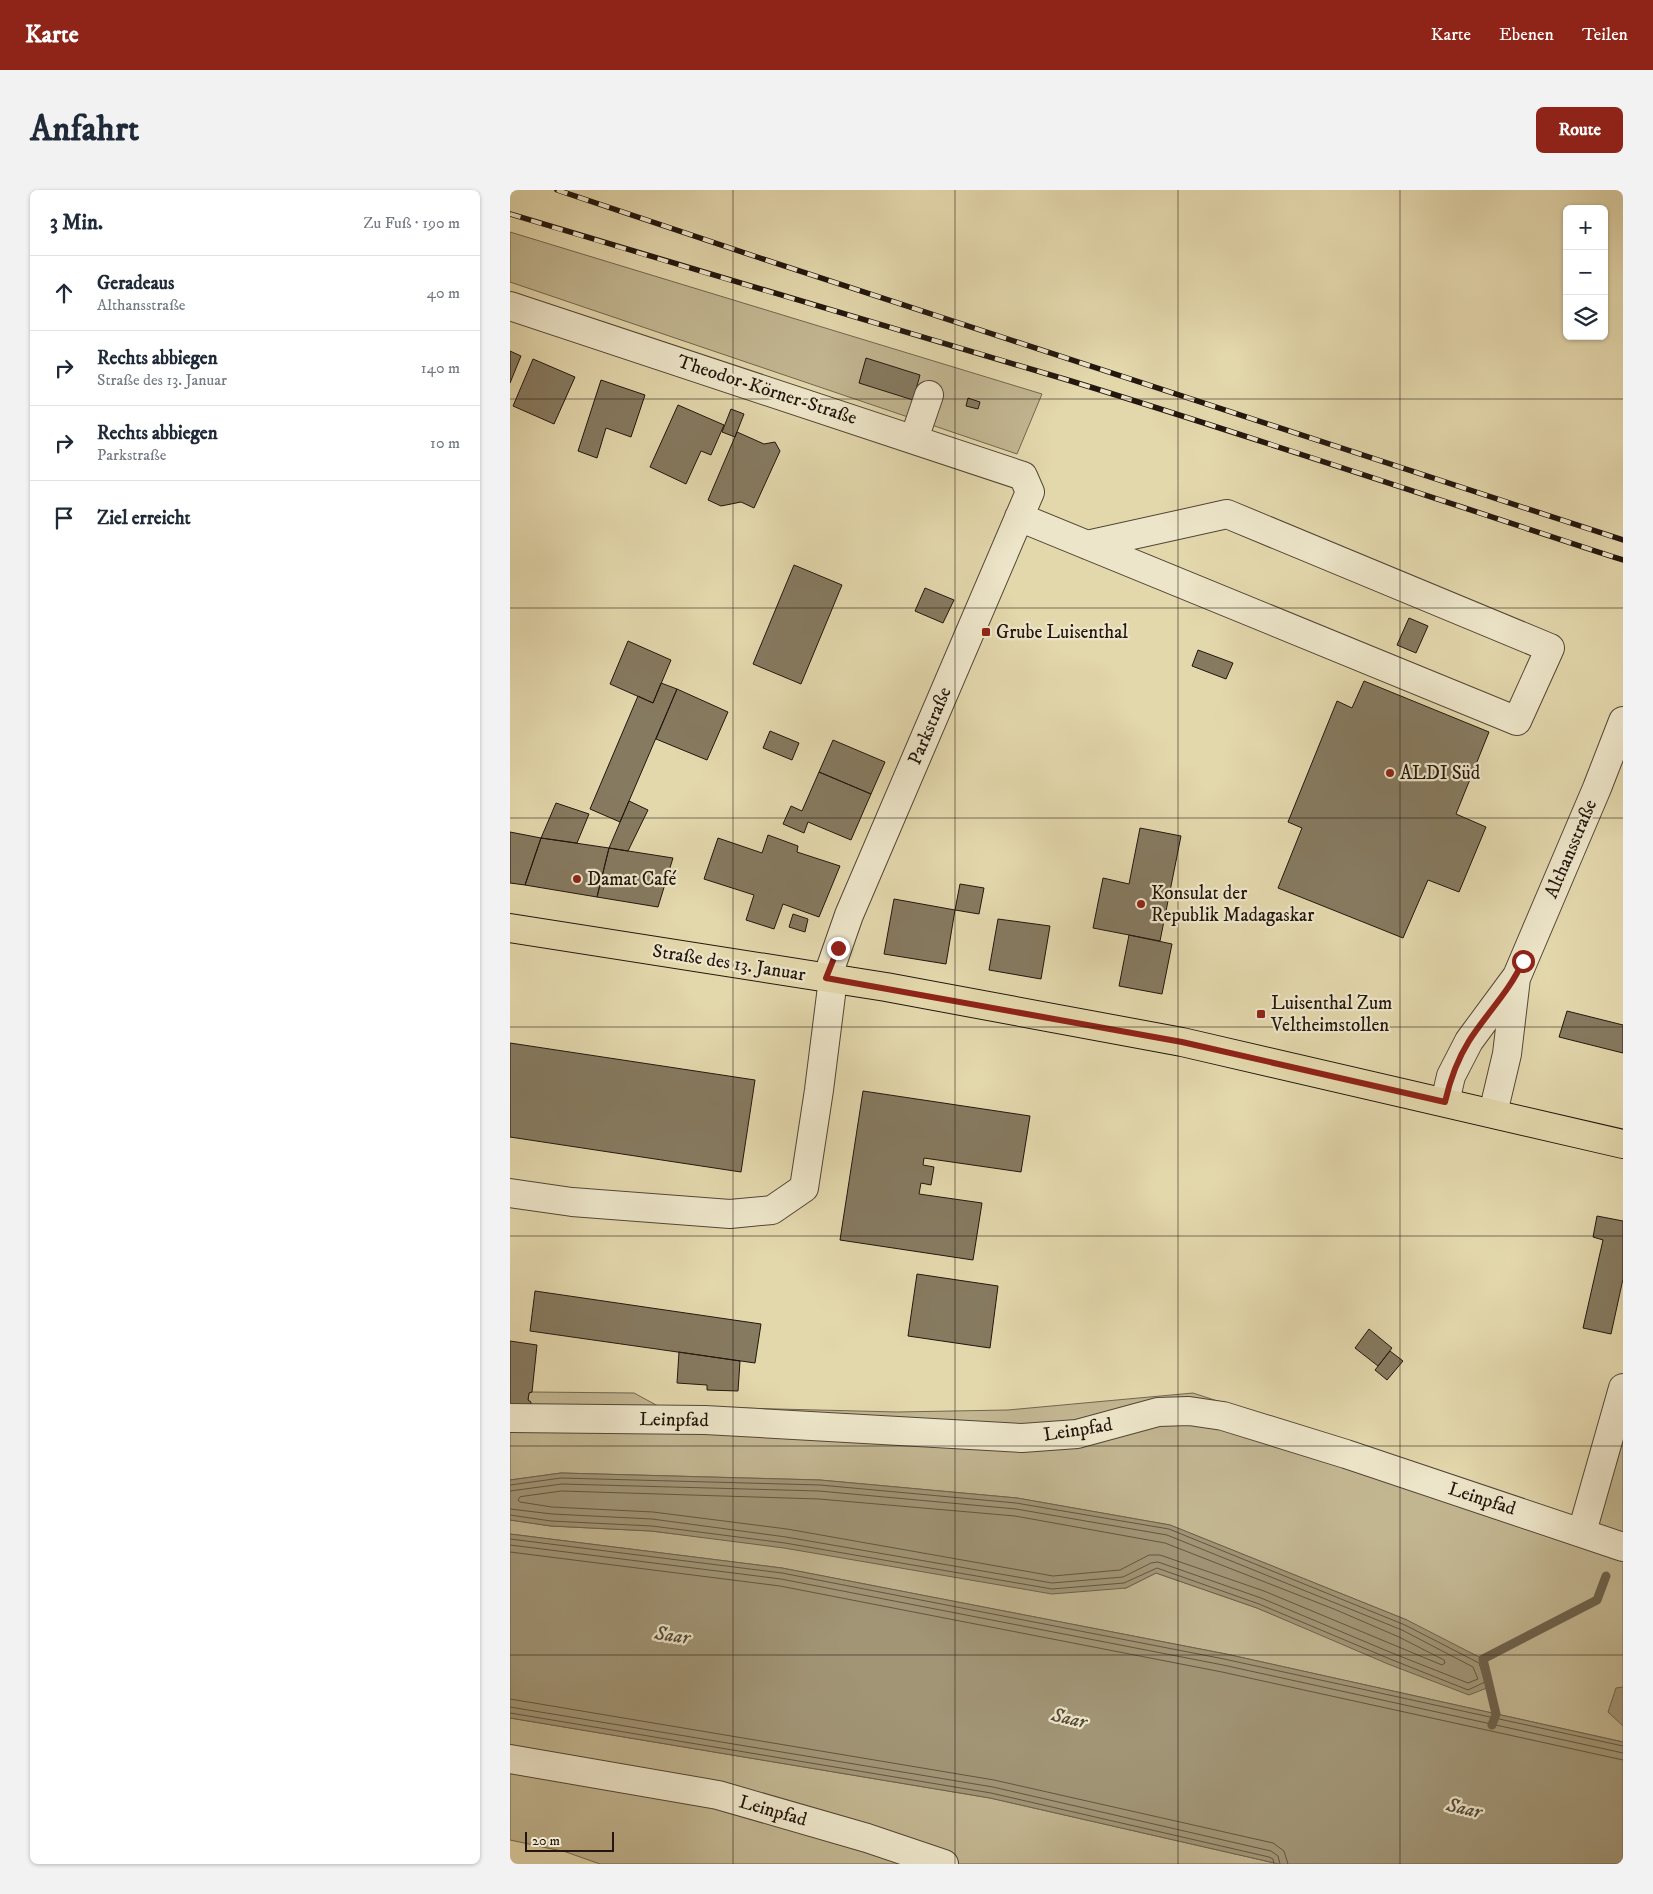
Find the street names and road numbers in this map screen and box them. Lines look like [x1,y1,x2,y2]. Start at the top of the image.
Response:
street label: Theodor-Körner-Straße [674,350,860,430]
street label: Parkstraße [903,683,957,768]
street label: Althansstraße [1540,796,1602,902]
street label: Straße des 13. Januar [651,940,807,986]
street label: Leinpfad [639,1408,709,1432]
street label: Leinpfad [1042,1413,1115,1447]
street label: Leinpfad [1445,1477,1519,1521]
street label: Leinpfad [736,1790,810,1832]

